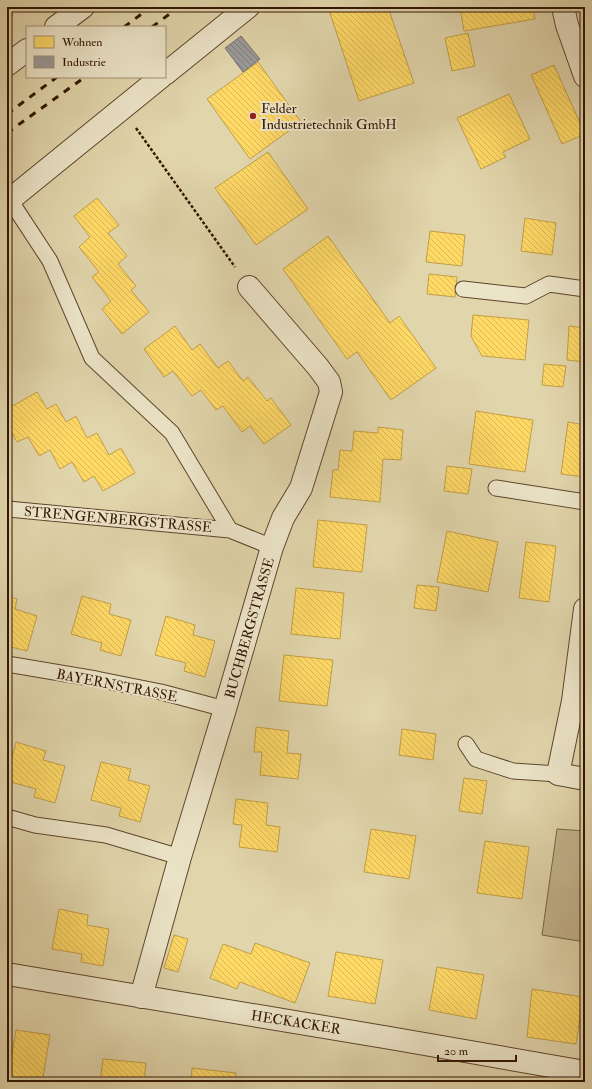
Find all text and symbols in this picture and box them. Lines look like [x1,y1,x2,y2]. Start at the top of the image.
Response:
legend [26,26,166,78]
text: Wohnen [61,35,103,50]
text: Industrie [62,55,106,70]
place label: Felder Industrietechnik GmbH [261,100,397,133]
marker: Felder Industrietechnik GmbH [248,111,258,121]
street label: STRENGENBERGSTRASSE [23,503,213,536]
street label: BUCHBERGSTRASSE [221,556,278,701]
street label: BAYERNSTRASSE [55,665,179,706]
street label: HECKACKER [250,1007,343,1038]
scale bar [438,1037,516,1063]
text: 20 m [444,1044,469,1059]

